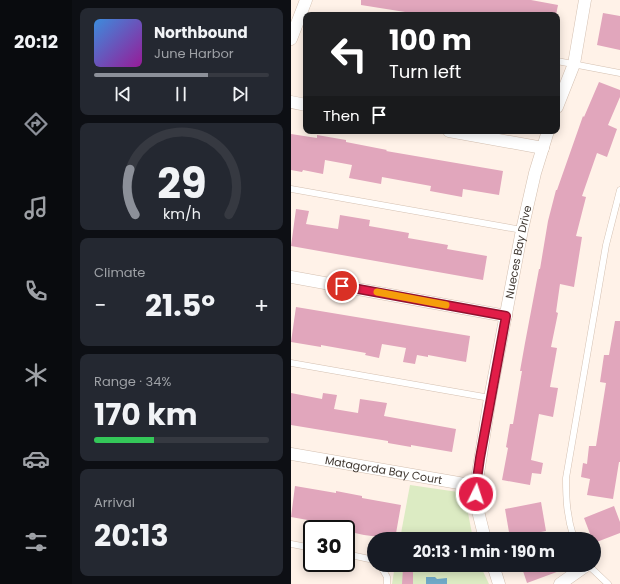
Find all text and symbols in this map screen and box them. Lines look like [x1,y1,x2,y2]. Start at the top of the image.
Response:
text: 100 m [389,21,472,60]
text: Northbound [154,22,248,43]
icon: left [323,28,375,80]
text: 20:12 [14,29,58,54]
text: June Harbor [154,44,234,63]
text: Turn left [389,59,461,84]
icon: previous [112,83,134,105]
icon: pause [170,83,192,105]
icon: next [229,83,251,105]
icon: arrive [368,104,390,126]
text: Then [323,105,360,126]
icon: directions [22,110,50,138]
text: 29 [157,154,206,213]
icon: music [22,194,50,222]
text: km/h [162,203,201,223]
street label: Nueces Bay Drive [501,204,535,300]
text: Climate [94,263,145,282]
pin [325,269,359,303]
icon: arrive [331,275,353,297]
icon: phone [22,277,50,305]
text: 21.5° [145,284,215,327]
text: − [94,290,106,321]
text: + [254,290,269,321]
icon: climate [22,361,50,389]
text: Range · 34% [94,372,171,391]
text: 170 km [94,393,198,436]
icon: car [22,445,50,473]
street label: Matagorda Bay Court [324,452,444,488]
position arrow [455,473,497,515]
text: Arrival [94,493,135,512]
text: 20:13 [94,514,169,557]
speed limit sign: 30 [303,520,355,572]
icon: filters [22,528,50,556]
text: 20:13 · 1 min · 190 m [413,541,555,562]

